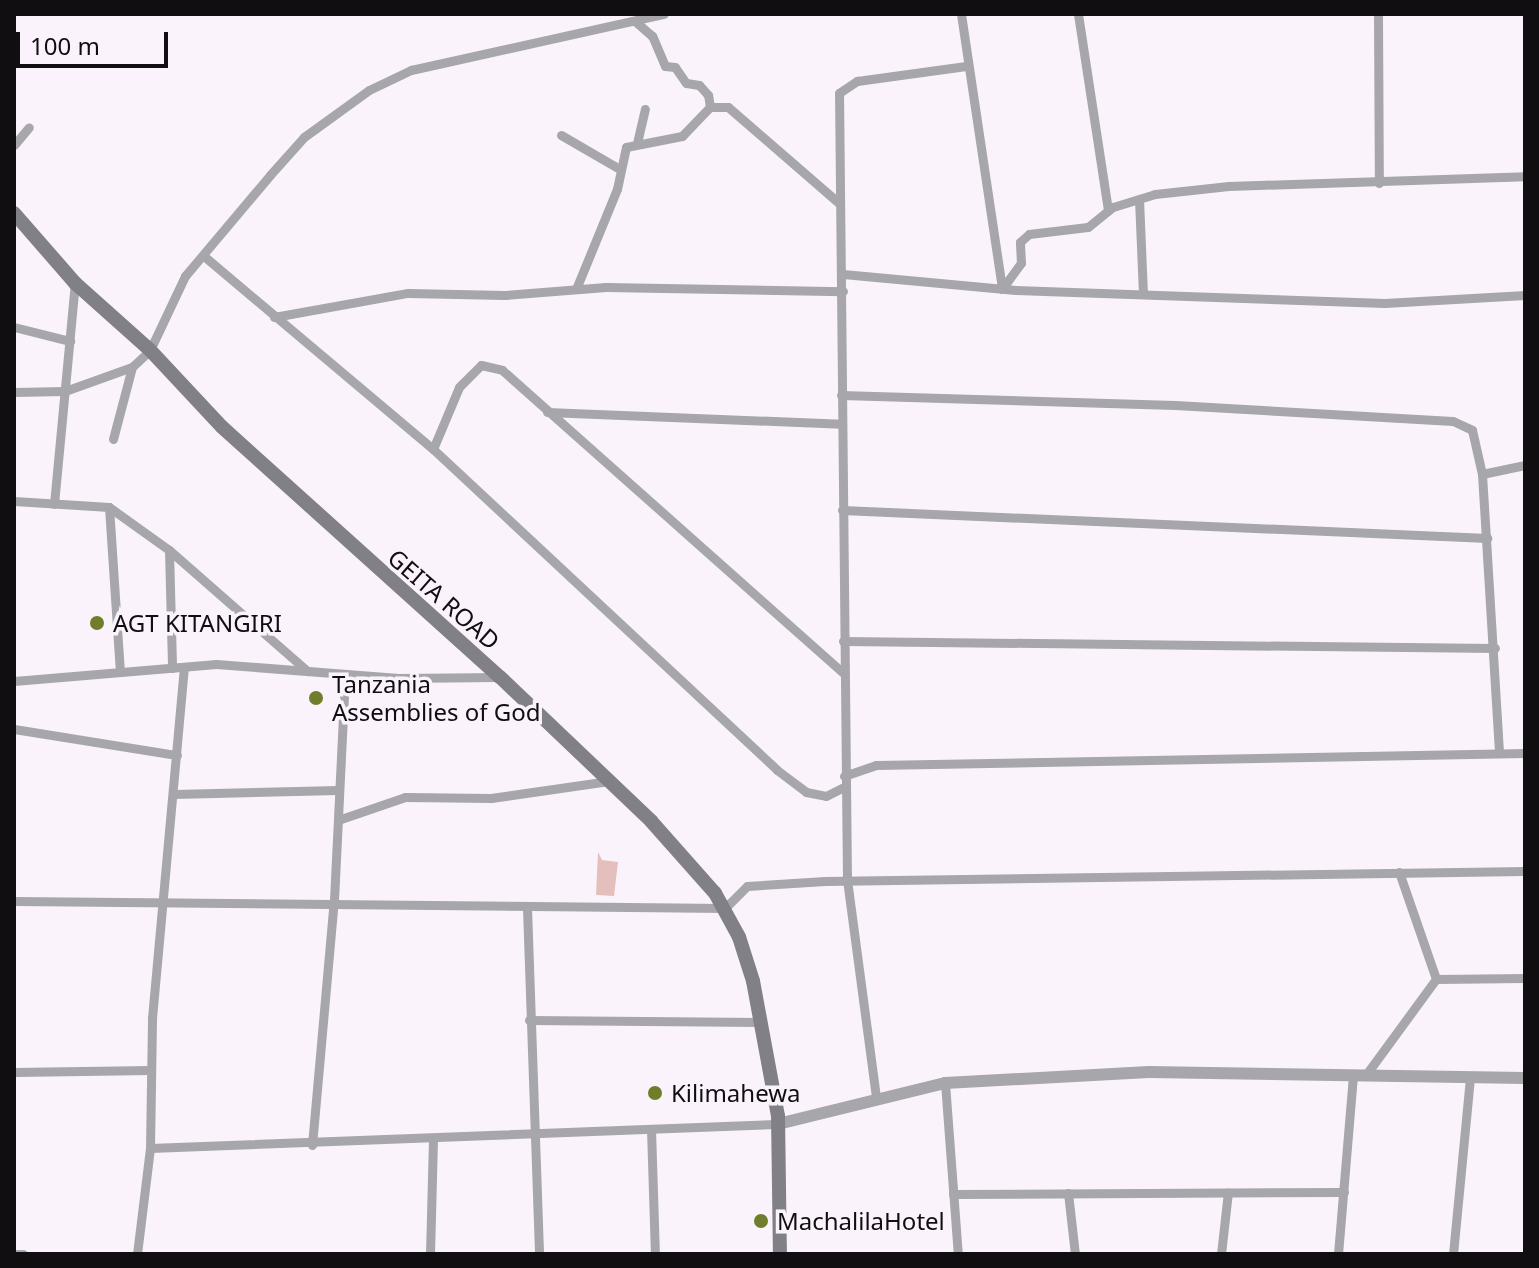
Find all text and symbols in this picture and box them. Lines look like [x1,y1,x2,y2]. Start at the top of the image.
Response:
scale bar [20,16,172,66]
text: 100 m [30,29,100,62]
street label: GEITA ROAD [382,543,506,655]
place label: AGT KITANGIRI [113,609,282,637]
marker: AGT KITANGIRI [88,614,106,632]
place label: Tanzania Assemblies of God [332,670,540,726]
marker: Tanzania Assemblies of God [307,689,325,707]
place label: Kilimahewa [671,1079,801,1107]
marker: Kilimahewa [646,1084,664,1102]
place label: MachalilaHotel [777,1207,945,1235]
marker: MachalilaHotel [752,1212,770,1230]

